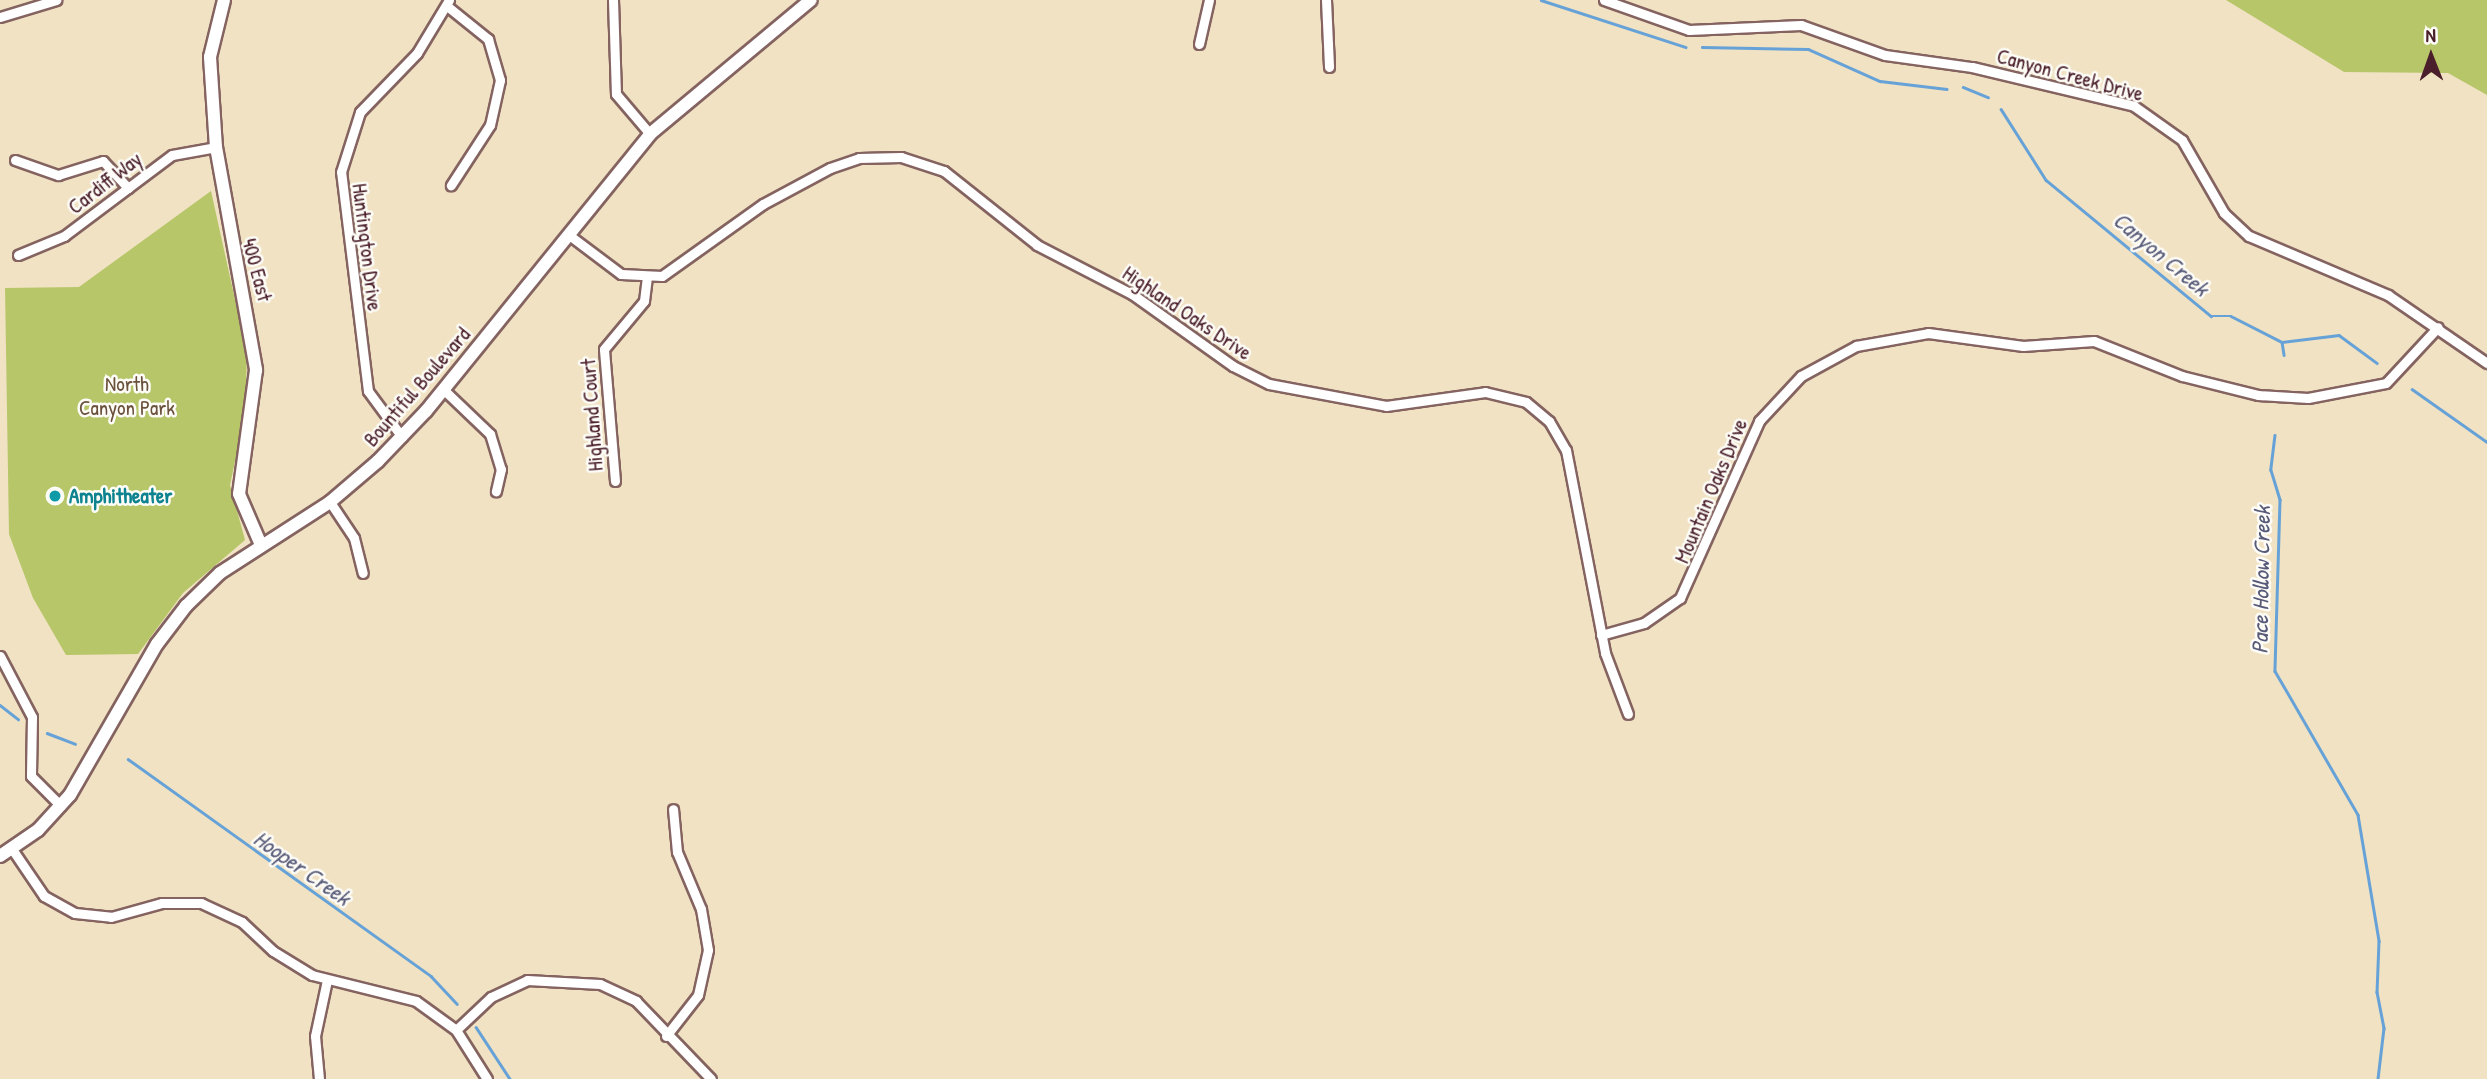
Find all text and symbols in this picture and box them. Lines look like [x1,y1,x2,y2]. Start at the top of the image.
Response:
north arrow [2396,21,2466,91]
text: N [2425,22,2436,48]
street label: Canyon Creek Drive [1994,43,2146,107]
street label: Cardiff Way [63,146,147,220]
street label: Huntington Drive [347,182,387,312]
water label: Canyon Creek [2108,206,2214,302]
street label: 400 East [237,236,277,304]
street label: Highland Oaks Drive [1118,261,1256,365]
street label: Bountiful Boulevard [358,322,476,452]
street label: Highland Court [575,358,609,472]
park label: North Canyon Park [79,371,175,421]
street label: Mountain Oaks Drive [1669,415,1753,567]
place label: Amphitheater [69,483,172,509]
marker: Amphitheater [47,488,63,504]
water label: Pace Hollow Creek [2246,506,2276,654]
water label: Hooper Creek [248,825,356,911]

